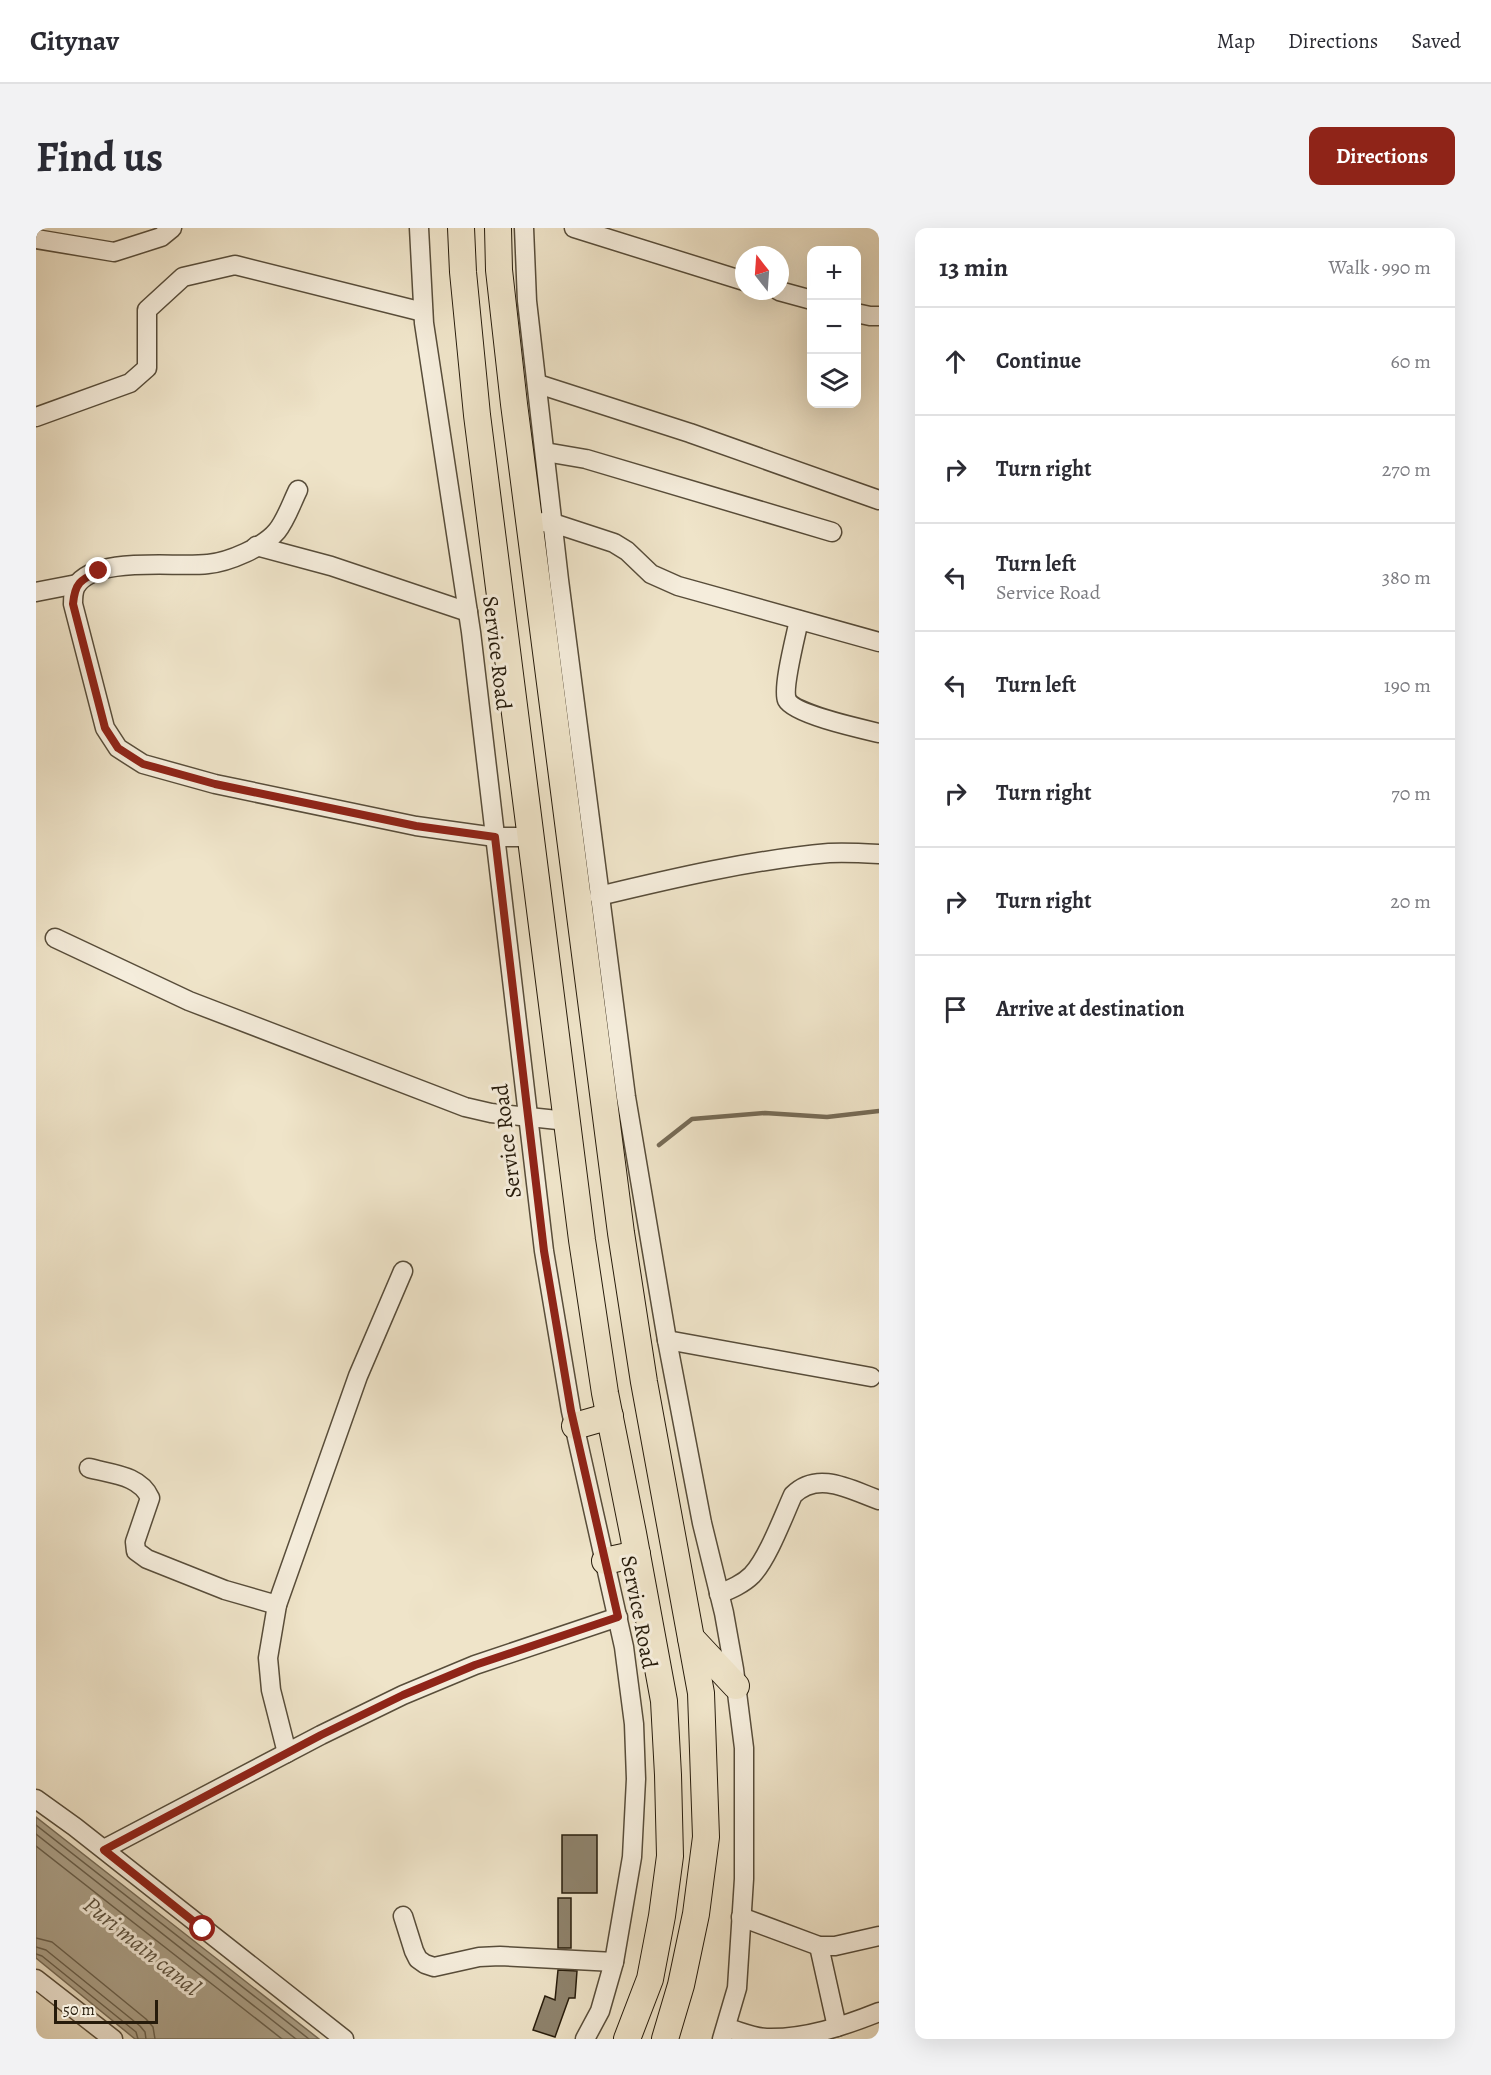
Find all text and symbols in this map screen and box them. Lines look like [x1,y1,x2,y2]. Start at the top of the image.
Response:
text: Citynav [30,22,119,60]
text: Map [1217,27,1255,55]
text: Directions [1288,27,1378,55]
text: Saved [1411,27,1461,55]
button: Directions [1309,127,1455,185]
text: Find us [36,128,163,185]
north arrow [735,246,789,300]
map controls [807,246,861,408]
button: + [807,246,861,300]
text: 13 min [939,250,1008,285]
text: Walk · 990 m [1328,254,1431,281]
button: − [807,300,861,354]
icon: ahead [939,345,972,378]
text: Continue [996,346,1081,376]
text: 60 m [1391,348,1431,375]
button: layers [807,354,861,408]
icon: right [939,453,972,486]
text: Turn right [996,454,1092,484]
text: 270 m [1382,456,1431,483]
text: Turn left [996,549,1076,579]
route end [85,557,111,583]
icon: left [939,561,972,594]
text: 380 m [1382,564,1431,591]
text: Service Road [996,579,1100,606]
street label: Service Road [475,594,519,712]
icon: left [939,669,972,702]
text: Turn left [996,670,1076,700]
text: 190 m [1384,672,1431,699]
icon: right [939,777,972,810]
text: Turn right [996,778,1092,808]
text: 70 m [1391,780,1431,807]
icon: right [939,885,972,918]
text: Turn right [996,886,1092,916]
text: 20 m [1390,888,1431,915]
icon: arrive [939,993,972,1026]
text: Arrive at destination [996,994,1185,1024]
street label: Service Road [485,1082,529,1200]
street label: Service Road [613,1553,665,1671]
water label: Puri main canal [77,1889,207,2003]
route start [189,1915,215,1941]
scale bar [54,1997,158,2024]
text: 50 m [63,1999,95,2021]

